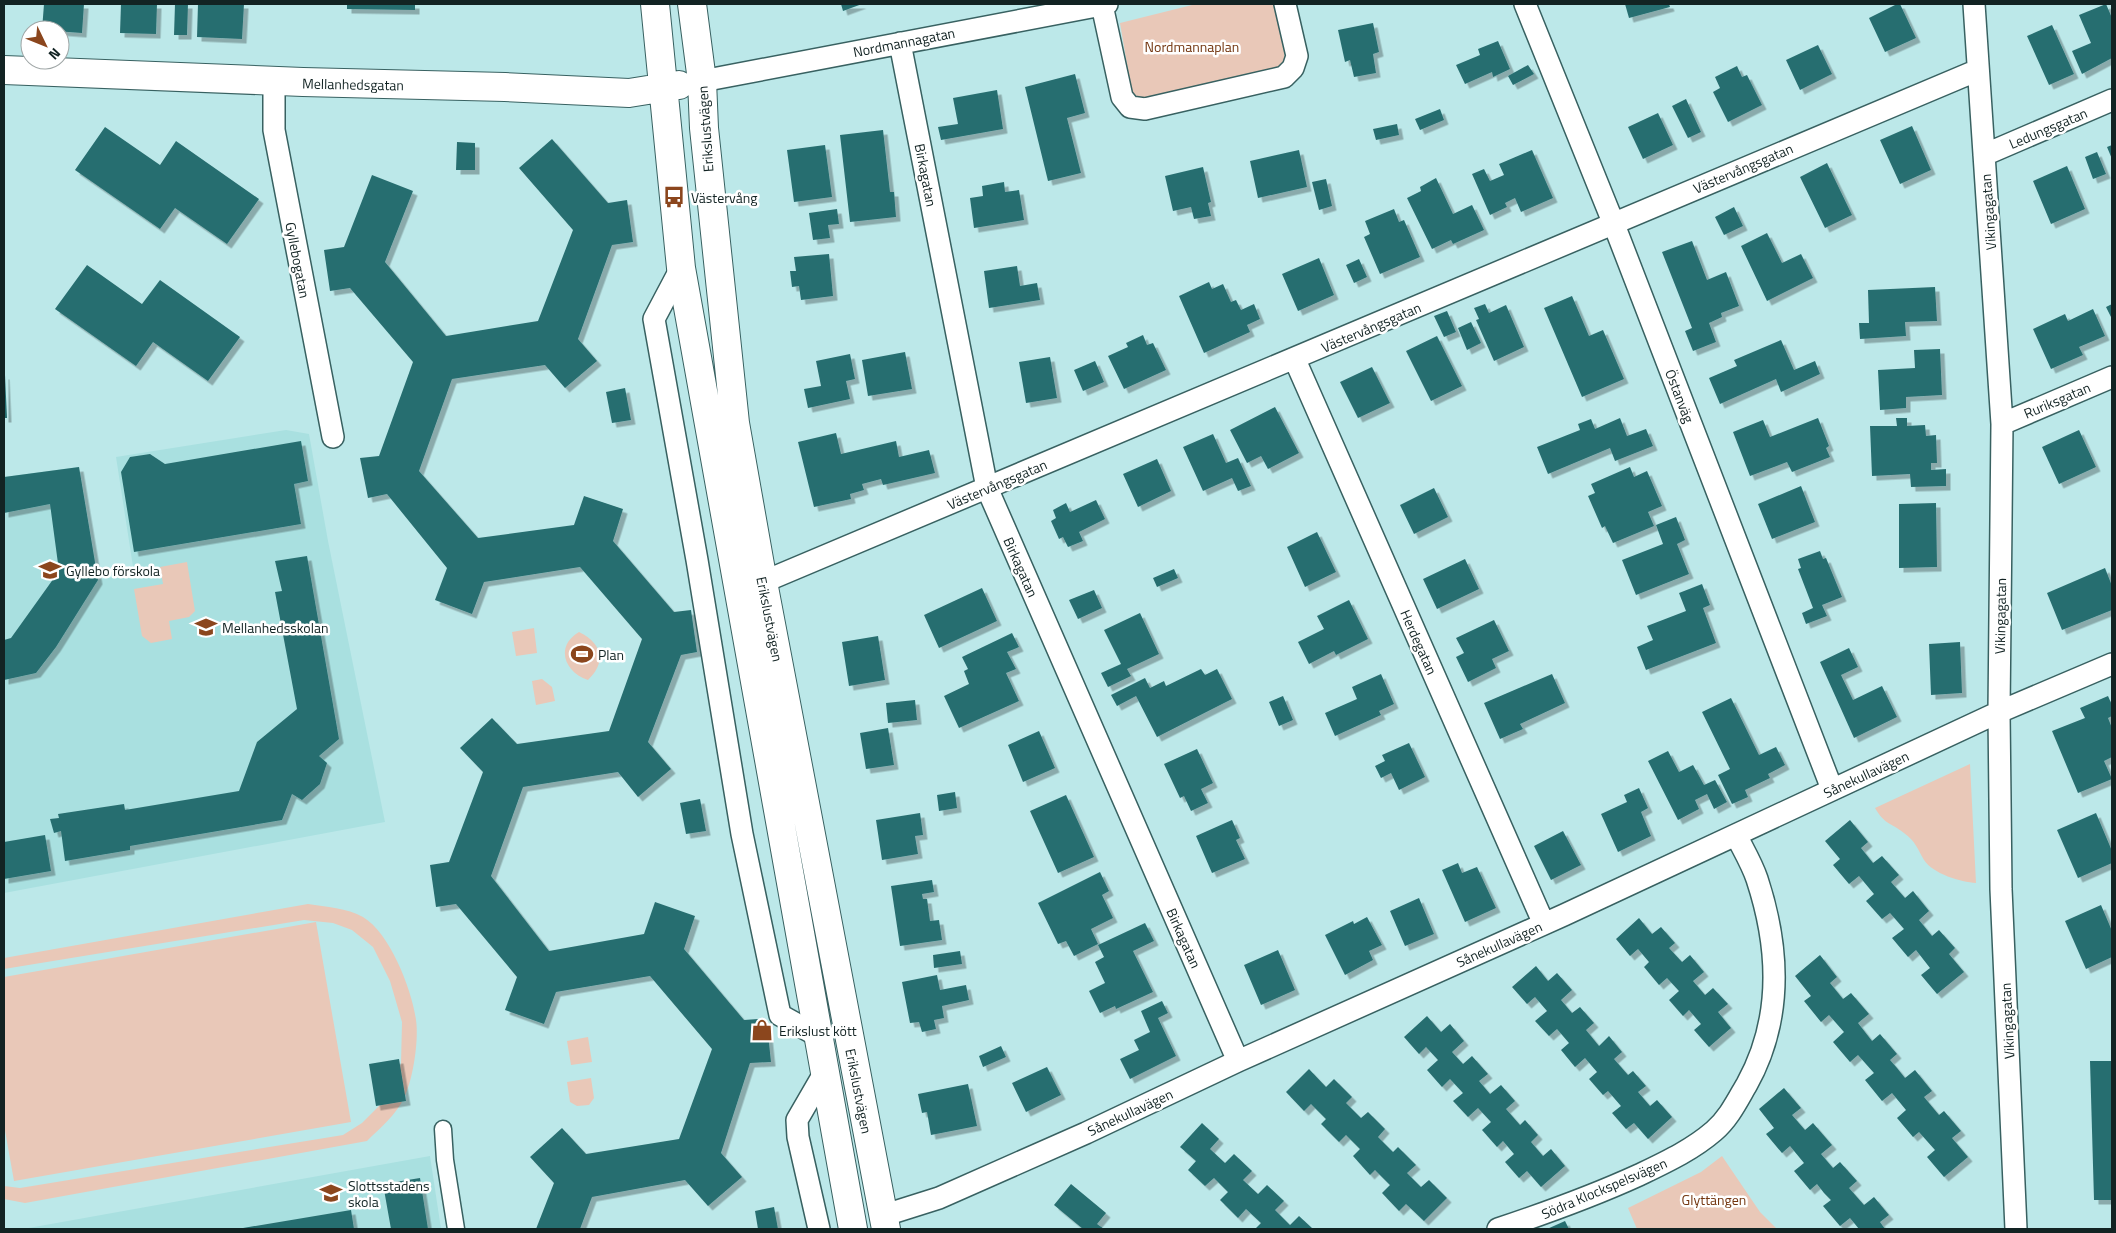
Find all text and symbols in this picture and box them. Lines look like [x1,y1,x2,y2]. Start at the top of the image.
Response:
north arrow [20,20,70,70]
street label: Nordmannagatan [851,22,957,62]
park label: Nordmannaplan [1145,36,1239,57]
text: N [44,43,66,65]
street label: Mellanhedsgatan [302,73,404,95]
street label: Erikslustvägen [692,85,718,173]
street label: Ledungsgatan [2006,102,2090,154]
street label: Västervångsgatan [1690,138,1796,198]
street label: Birkagatan [910,142,942,208]
street label: Vikingagatan [1975,173,2001,251]
bus stop icon: Västervång [661,184,687,210]
place label: Västervång [691,187,757,208]
street label: Gyllebogatan [280,220,316,300]
street label: Västervångsgatan [1318,297,1424,357]
street label: Östanväg [1660,366,1700,426]
street label: Ruriksgatan [2020,377,2094,423]
street label: Västervångsgatan [944,454,1050,514]
street label: Birkagatan [998,534,1044,600]
school or university icon: Gyllebo förskola [37,557,63,583]
place label: Gyllebo förskola [66,560,160,581]
street label: Erikslustvägen [751,575,789,663]
street label: Vikingagatan [1989,578,2011,654]
street label: Herdegatan [1395,606,1443,678]
school or university icon: Mellanhedsskolan [193,614,219,640]
place label: Mellanhedsskolan [222,617,328,638]
sports icon: Plan [569,641,595,667]
place label: Plan [598,644,624,665]
street label: Sånekullavägen [1820,745,1912,803]
street label: Birkagatan [1161,905,1207,971]
street label: Sånekullavägen [1453,916,1545,972]
street label: Vikingagatan [1995,982,2019,1060]
shop icon: Erikslust kött [749,1017,775,1043]
place label: Erikslust kött [779,1020,857,1041]
street label: Erikslustvägen [840,1047,878,1135]
street label: Sånekullavägen [1084,1083,1176,1141]
street label: Södra Klockspelsvägen [1538,1152,1670,1224]
place label: Slottsstadens skola [348,1175,429,1212]
school or university icon: Slottsstadens skola [318,1180,344,1206]
park label: Glyttängen [1682,1189,1746,1210]

